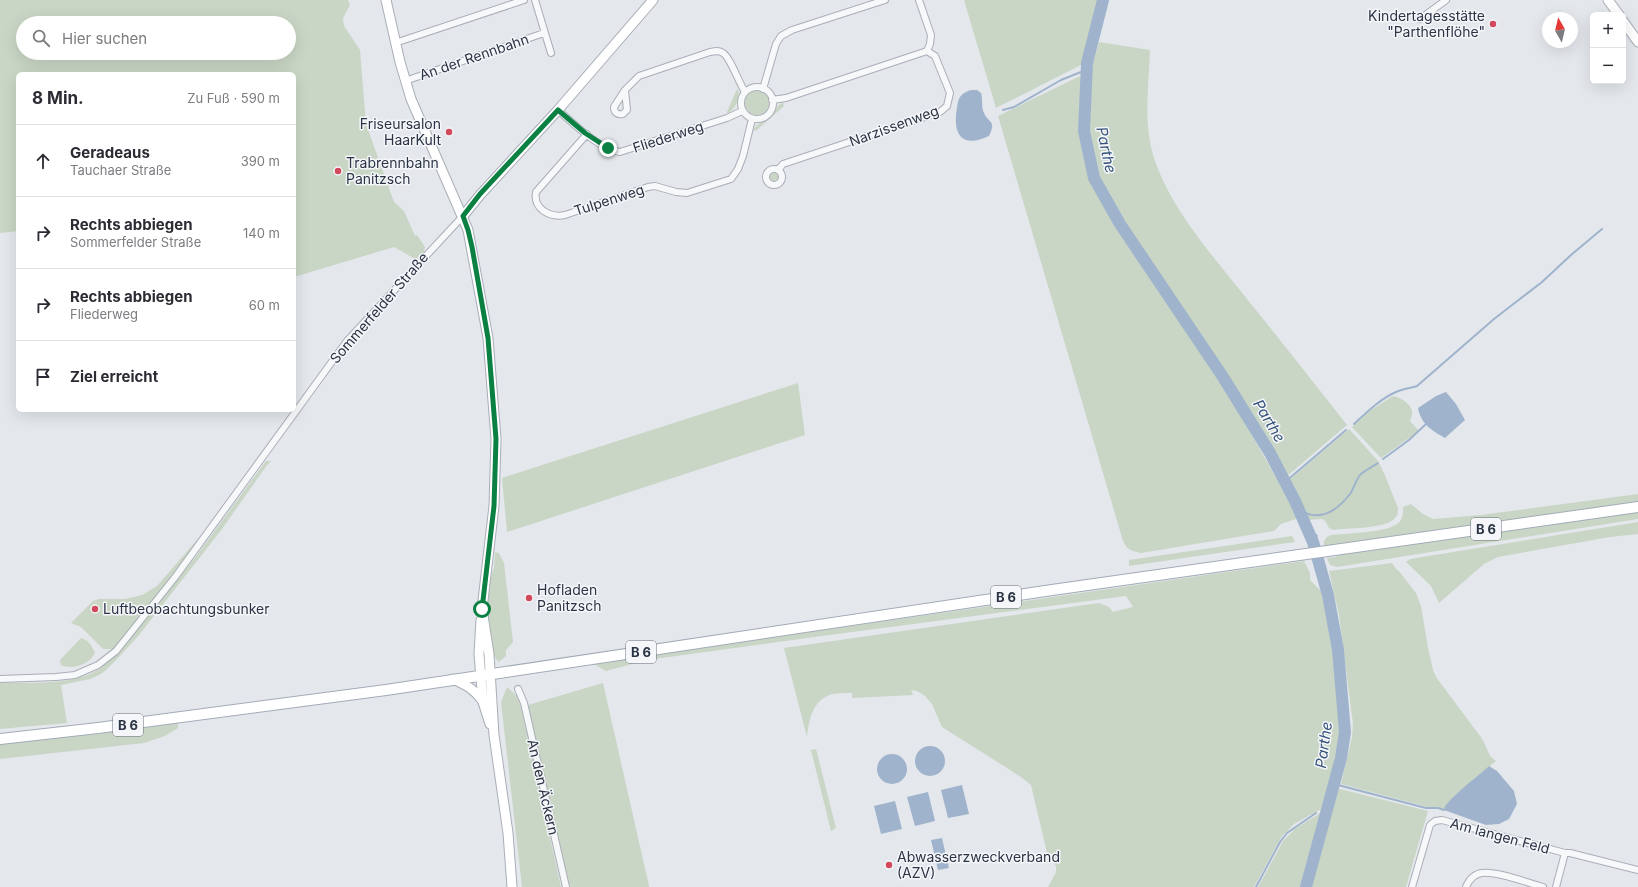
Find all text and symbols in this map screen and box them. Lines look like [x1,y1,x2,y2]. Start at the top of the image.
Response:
place label: Kindertagesstätte "Parthenflöhe" [1368,7,1485,40]
north arrow [1542,12,1578,48]
map controls [1590,12,1626,84]
button: + [1590,12,1626,48]
search box [16,16,296,60]
marker: Kindertagesstätte "Parthenflöhe" [1488,19,1498,29]
icon: search [30,27,52,49]
text: Hier suchen [62,29,147,48]
street label: An der Rennbahn [417,30,531,83]
button: − [1590,48,1626,84]
text: 8 Min. [32,88,84,108]
text: Zu Fuß · 590 m [187,90,280,106]
street label: Narzissenweg [847,101,941,150]
place label: Friseursalon HaarKult [360,115,441,148]
street label: Fliederweg [630,117,705,156]
water label: Parthe [1092,125,1121,175]
marker: Friseursalon HaarKult [444,127,454,137]
route end [599,139,617,157]
text: Geradeaus [70,143,150,162]
icon: ahead [32,150,54,172]
text: 390 m [241,153,280,169]
place label: Trabrennbahn Panitzsch [346,154,439,187]
text: Tauchaer Straße [70,162,171,178]
marker: Trabrennbahn Panitzsch [333,166,343,176]
street label: Tulpenweg [572,180,646,219]
text: Rechts abbiegen [70,215,192,234]
icon: right [32,222,54,244]
text: 140 m [243,225,280,241]
text: Sommerfelder Straße [70,234,201,250]
street label: Sommerfelder Straße [326,249,431,367]
text: Rechts abbiegen [70,287,192,306]
icon: right [32,294,54,316]
text: 60 m [249,297,280,313]
text: Fliederweg [70,306,138,322]
icon: arrive [32,366,54,388]
text: Ziel erreicht [70,367,158,386]
water label: Parthe [1249,396,1290,446]
road number: B 6 [1471,518,1501,540]
place label: Hofladen Panitzsch [537,581,601,614]
road number: B 6 [991,586,1021,608]
marker: Hofladen Panitzsch [524,593,534,603]
place label: Luftbeobachtungsbunker [103,600,269,617]
route start [473,600,491,618]
marker: Luftbeobachtungsbunker [90,604,100,614]
road number: B 6 [626,641,656,663]
road number: B 6 [113,714,143,736]
water label: Parthe [1311,720,1336,770]
street label: An den Äckern [524,737,563,836]
street label: Am langen Feld [1449,814,1552,857]
place label: Abwasserzweckverband (AZV) [897,848,1060,881]
marker: Abwasserzweckverband (AZV) [884,860,894,870]

